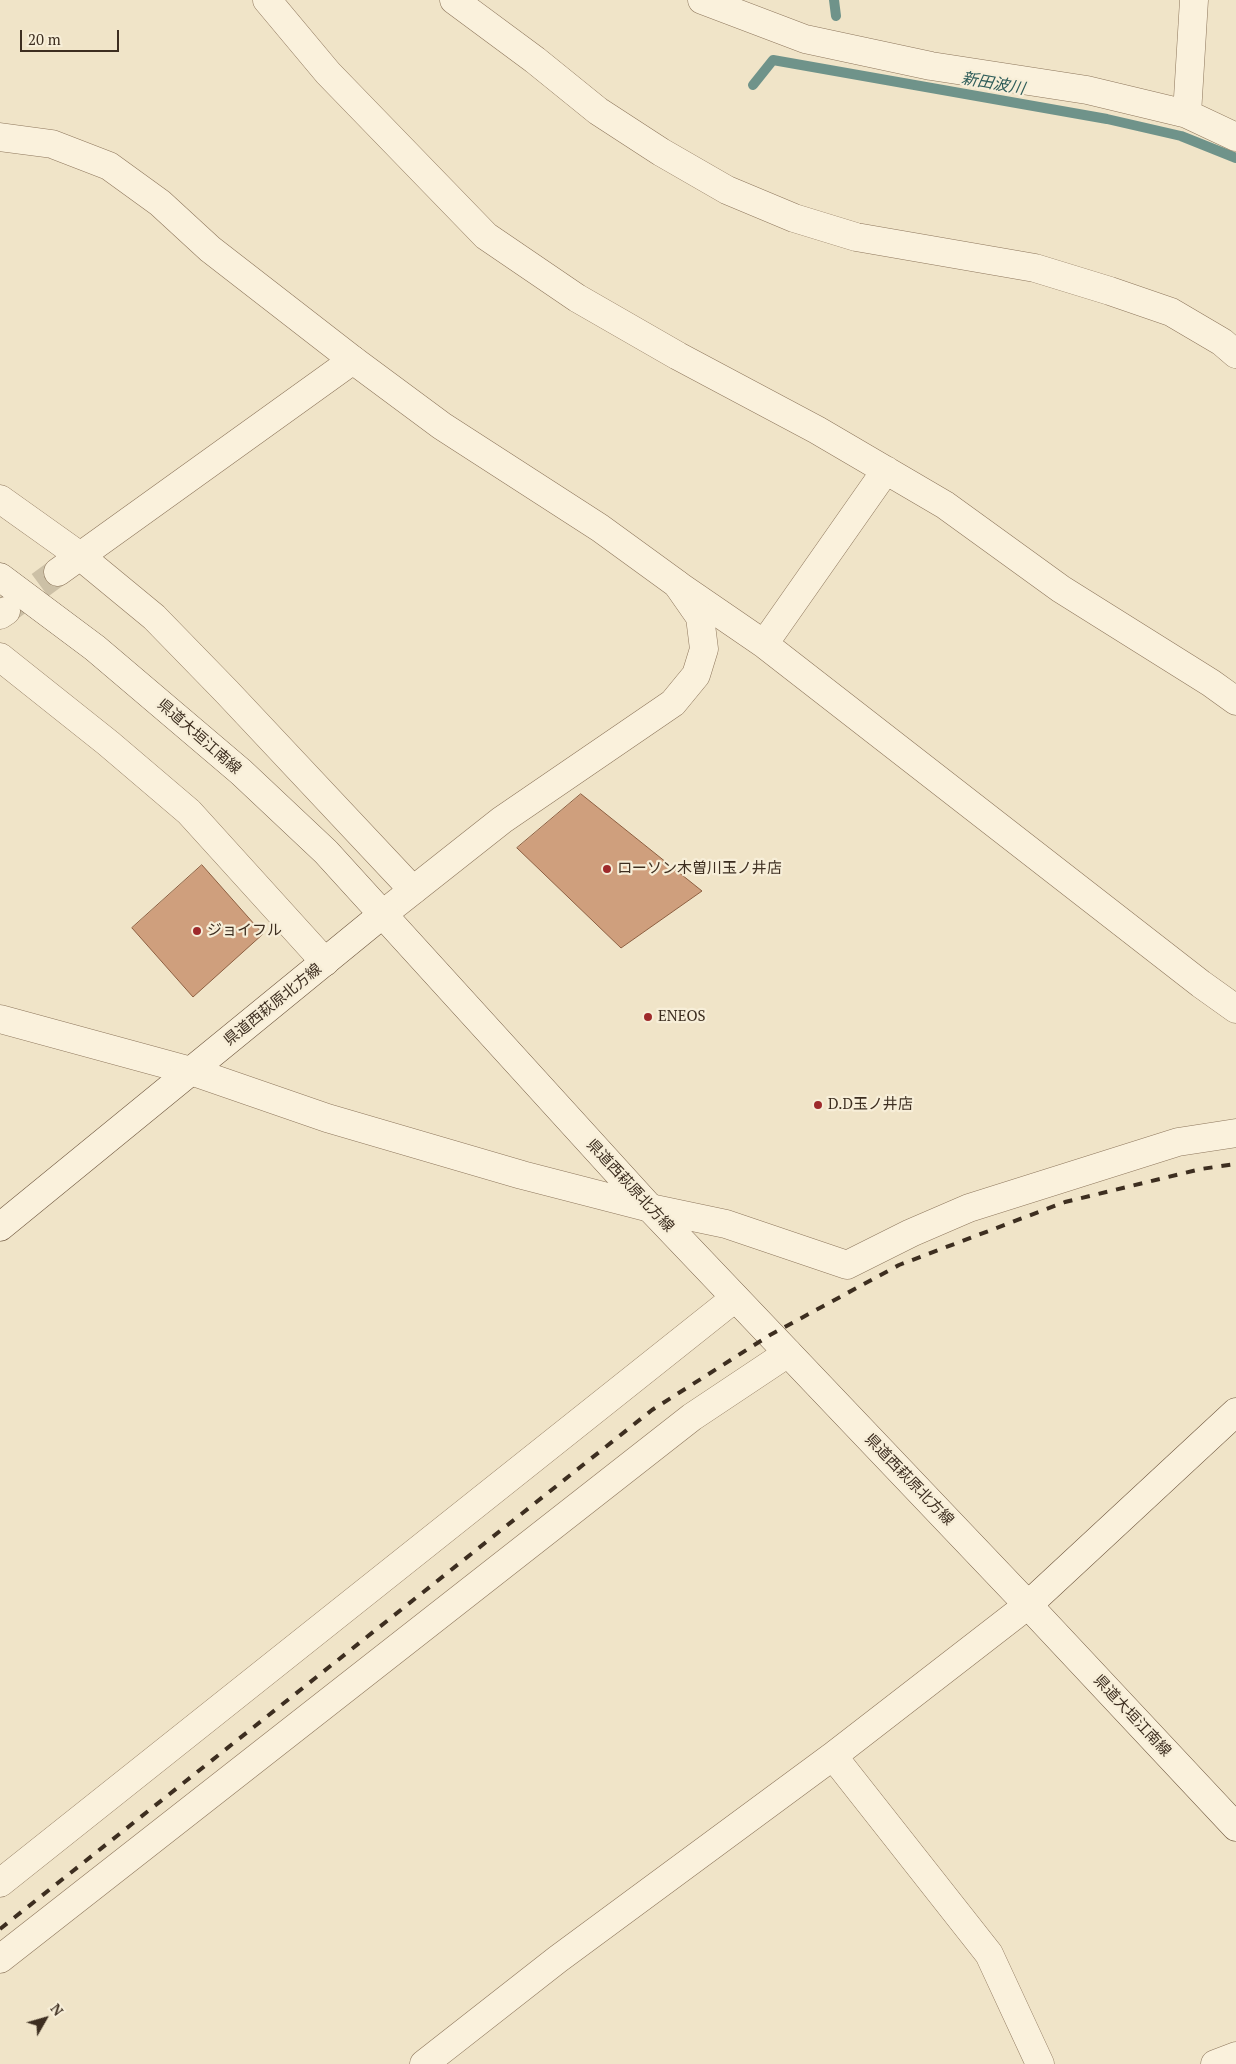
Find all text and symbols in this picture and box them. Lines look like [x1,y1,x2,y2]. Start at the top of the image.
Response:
scale bar [22,20,121,52]
text: 20 m [28,29,61,49]
water label: 新田波川 [960,69,1026,99]
street label: 県道大垣江南線 [153,696,245,778]
place label: ローソン木曽川玉ノ井店 [617,860,782,878]
marker: ローソン木曽川玉ノ井店 [601,863,613,875]
place label: ジョイフル [207,922,282,940]
marker: ジョイフル [191,925,203,937]
street label: 県道西萩原北方線 [221,960,325,1050]
place label: ENEOS [658,1008,706,1026]
marker: ENEOS [642,1011,654,1023]
place label: D.D玉ノ井店 [828,1096,913,1114]
marker: D.D玉ノ井店 [812,1099,824,1111]
street label: 県道西萩原北方線 [582,1136,678,1236]
street label: 県道西萩原北方線 [861,1431,957,1529]
street label: 県道大垣江南線 [1090,1671,1174,1761]
north arrow [20,1994,70,2044]
text: N [46,1999,68,2019]

